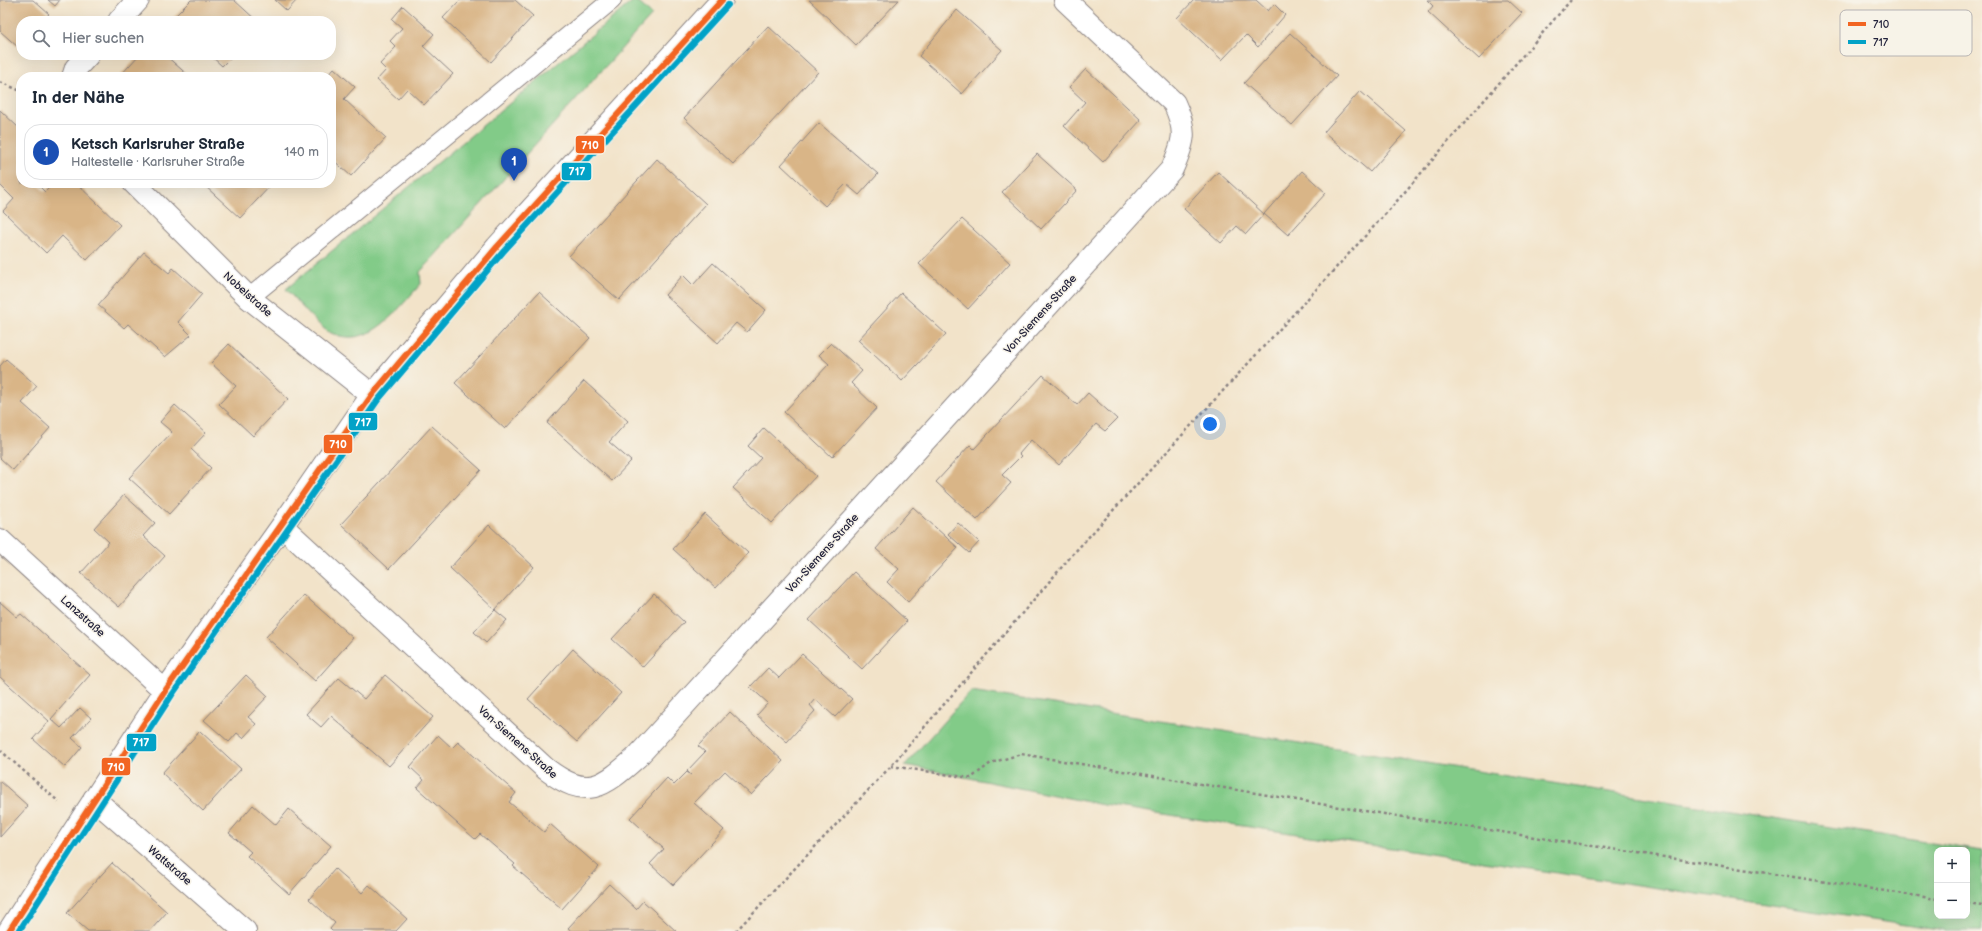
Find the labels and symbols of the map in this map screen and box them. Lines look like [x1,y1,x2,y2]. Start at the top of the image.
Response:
legend [1840,10,1972,56]
text: 710 [1873,18,1890,31]
text: 717 [1873,36,1889,49]
line badge: 710 [575,135,605,154]
text: 710 [581,139,599,152]
pin: 1 [501,148,527,181]
line badge: 717 [561,162,592,181]
text: 717 [569,165,585,178]
street label: Nobelstraße [221,269,275,320]
street label: Von-Siemens-Straße [1001,272,1080,357]
line badge: 717 [348,412,378,431]
your location [1200,414,1220,434]
text: 717 [355,416,371,429]
line badge: 710 [323,434,353,454]
text: 710 [329,438,347,451]
street label: Von-Siemens-Straße [783,511,862,596]
street label: Lanzstraße [58,593,108,640]
street label: Von-Siemens-Straße [475,703,560,782]
line badge: 717 [126,733,157,752]
text: 717 [133,736,149,749]
line badge: 710 [101,757,131,776]
text: 710 [107,761,125,774]
street label: Wattstraße [145,843,195,888]

